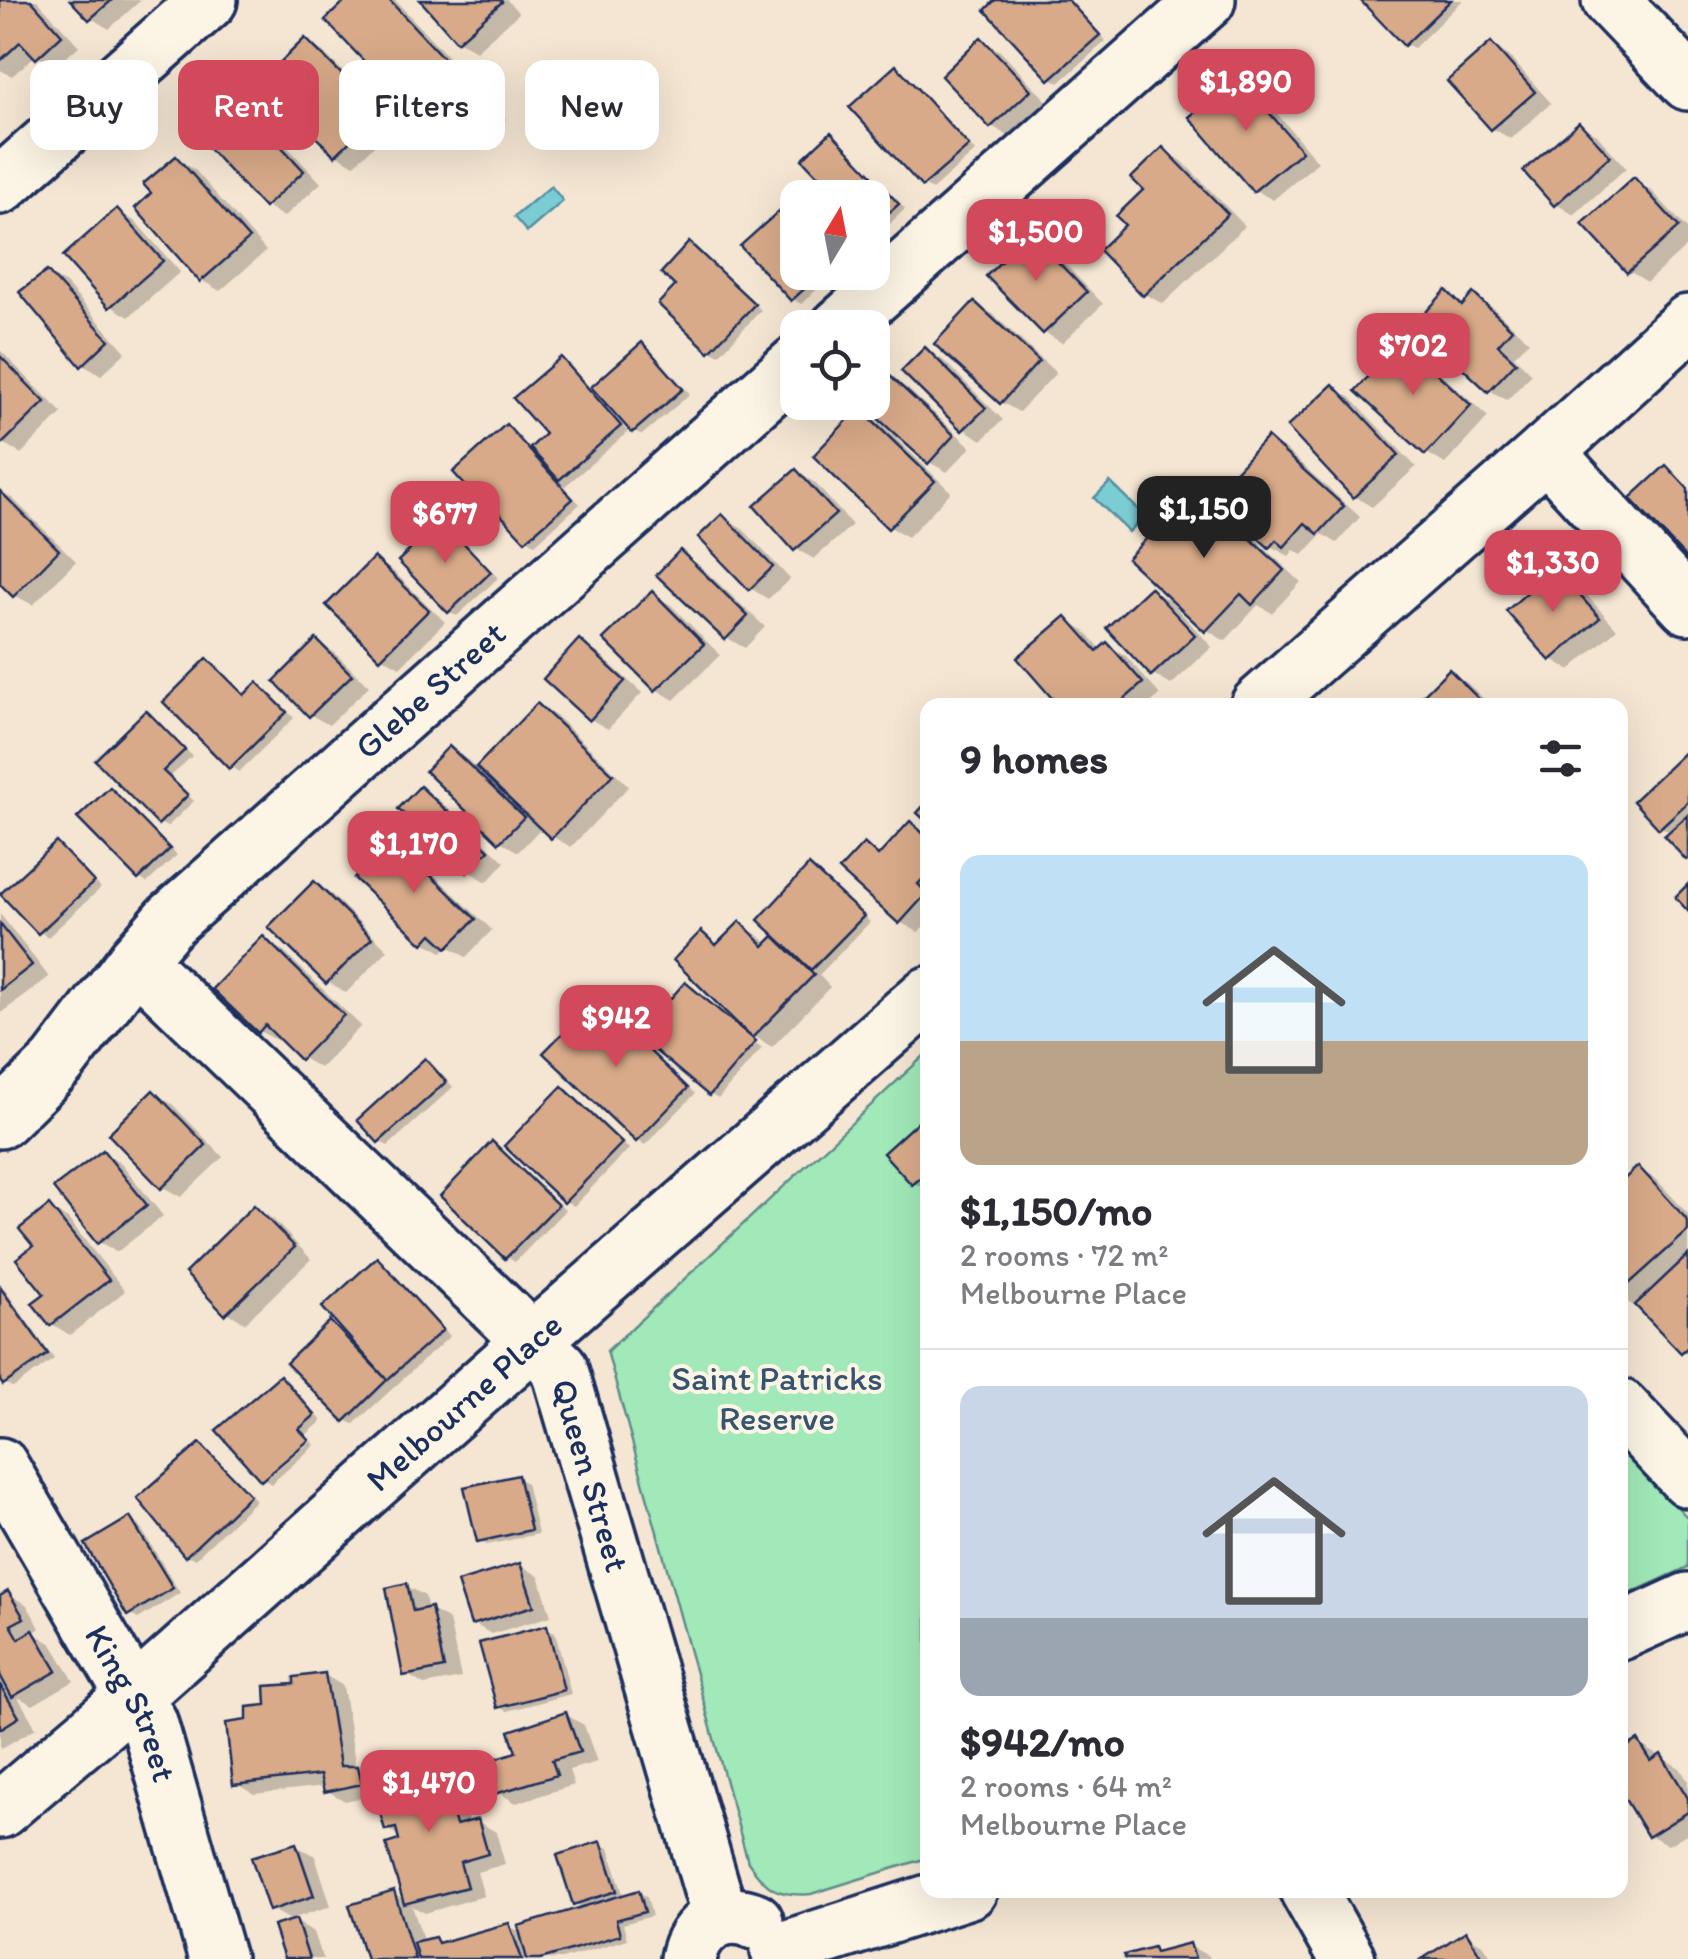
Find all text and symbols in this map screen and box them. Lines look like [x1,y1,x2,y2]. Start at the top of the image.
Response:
pin: $1,890 [1165,49,1327,134]
chip: Buy [30,60,158,150]
chip: Rent [178,60,319,150]
chip: Filters [339,60,505,150]
chip: New [525,60,659,150]
text: $1,890 [1200,62,1292,100]
north arrow [780,180,890,290]
map controls [780,180,890,420]
pin: $1,500 [955,199,1117,284]
text: $1,500 [989,212,1083,250]
button: locate [780,310,890,420]
pin: $702 [1354,313,1472,398]
text: $702 [1379,326,1447,364]
pin: $1,150 [1123,476,1285,561]
pin: $677 [386,481,504,566]
text: $1,150 [1159,489,1249,527]
text: $677 [413,494,477,532]
pin: $1,330 [1472,530,1634,615]
text: $1,330 [1506,543,1600,581]
street label: Glebe Street [346,612,514,768]
icon: filters [1533,731,1588,786]
text: 9 homes [960,733,1108,784]
pin: $1,170 [333,811,495,896]
text: $1,170 [369,824,459,862]
icon: home [1184,920,1364,1100]
pin: $942 [557,985,675,1070]
text: $942 [581,998,651,1036]
text: $1,150/mo [960,1185,1152,1236]
text: 2 rooms · 72 m² [960,1236,1168,1274]
text: Melbourne Place [960,1274,1187,1312]
street label: Melbourne Place [357,1304,571,1500]
park label: Saint Patricks Reserve [671,1357,883,1439]
street label: Queen Street [543,1374,639,1577]
icon: home [1184,1451,1364,1631]
street label: King Street [76,1617,186,1786]
text: $942/mo [960,1716,1125,1767]
pin: $1,470 [348,1750,510,1835]
text: $1,470 [382,1763,476,1801]
text: 2 rooms · 64 m² [960,1767,1172,1805]
text: Melbourne Place [960,1805,1187,1843]

